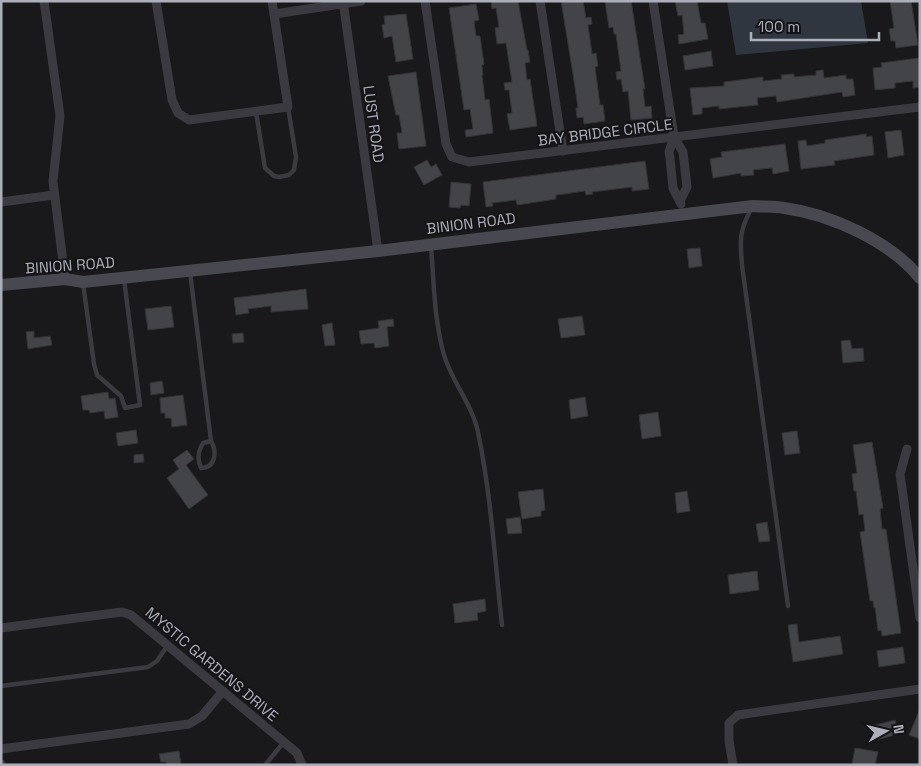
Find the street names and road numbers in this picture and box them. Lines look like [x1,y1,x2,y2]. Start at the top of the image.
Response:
street label: LUST ROAD [359,84,389,164]
street label: BAY BRIDGE CIRCLE [537,114,673,150]
street label: BINION ROAD [425,208,517,238]
street label: BINION ROAD [25,252,115,278]
street label: MYSTIC GARDENS DRIVE [142,603,282,725]

